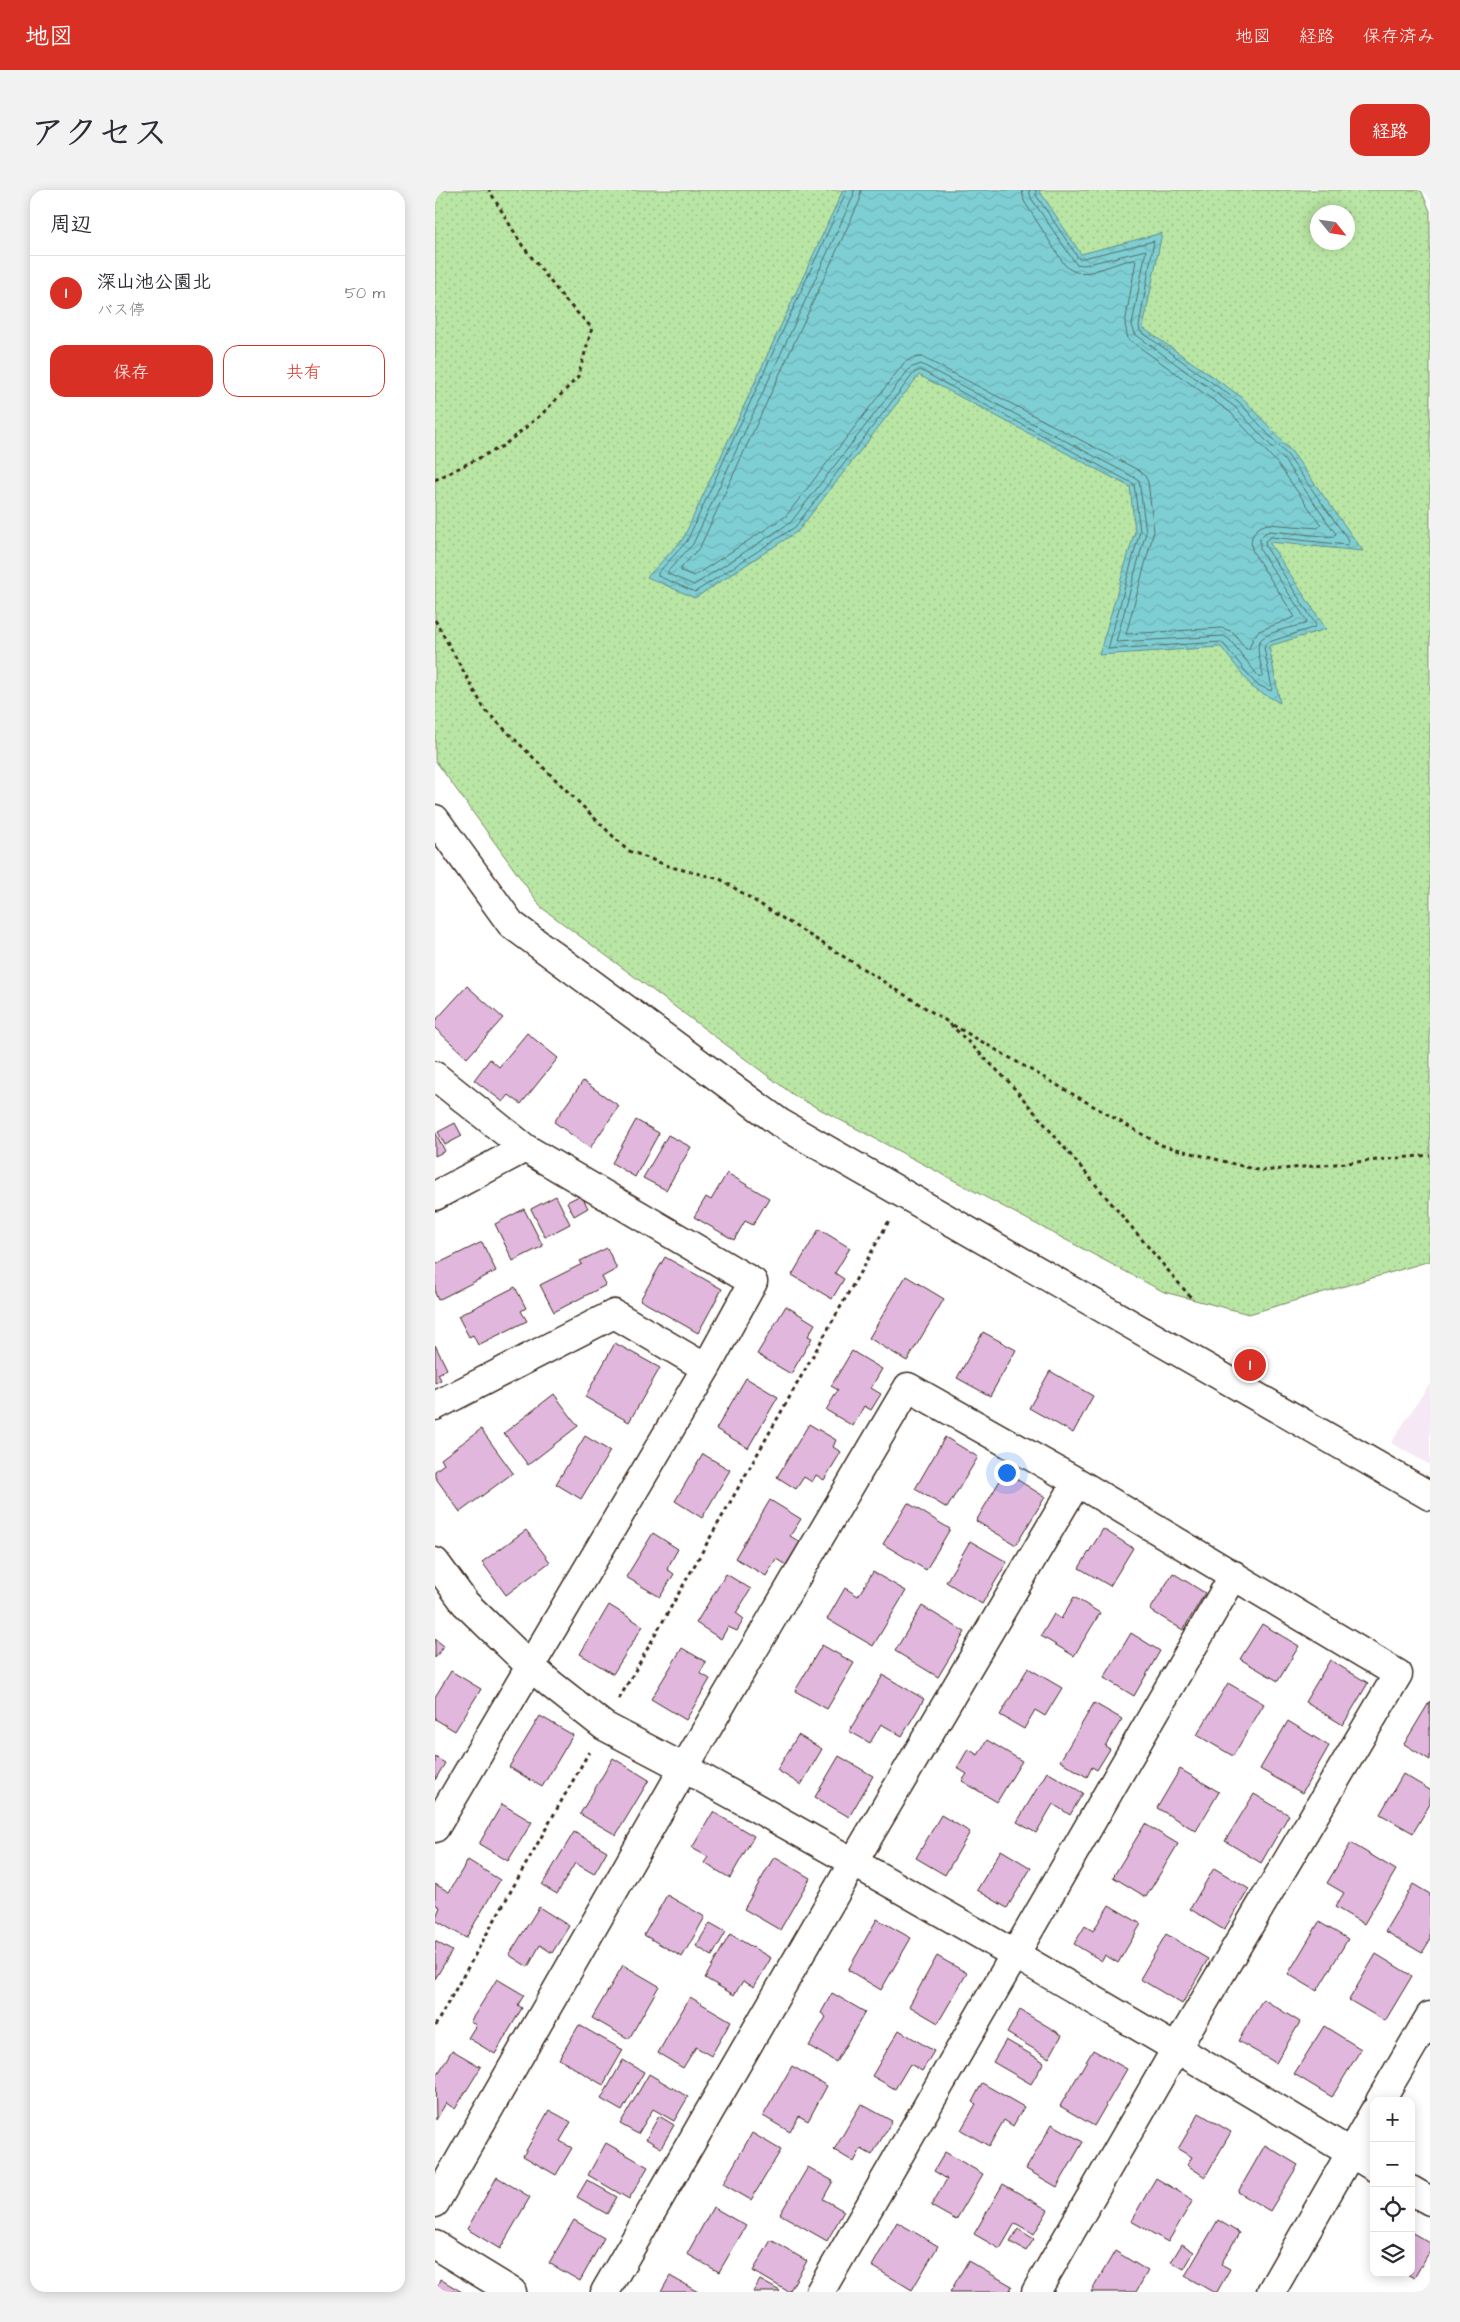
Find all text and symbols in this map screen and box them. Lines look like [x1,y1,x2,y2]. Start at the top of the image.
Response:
text: 地図 [25,20,73,54]
text: 地図 [1235,24,1271,49]
text: 経路 [1299,24,1335,49]
text: 保存済み [1363,24,1435,49]
button: 経路 [1350,104,1430,156]
text: アクセス [30,109,168,158]
north arrow [1310,205,1355,250]
text: 周辺 [50,210,92,239]
text: 深山池公園北 [97,269,211,296]
text: 1 [65,282,67,304]
text: 50 m [345,282,385,304]
text: バス停 [97,299,145,321]
button: 保存 [50,345,213,397]
button: 共有 [223,345,385,397]
pin: 1 [1234,1346,1266,1384]
your location [994,1460,1020,1486]
map controls [1370,2097,1415,2277]
button: + [1370,2097,1415,2142]
button: − [1370,2142,1415,2187]
button: locate [1370,2187,1415,2232]
button: layers [1370,2232,1415,2277]

